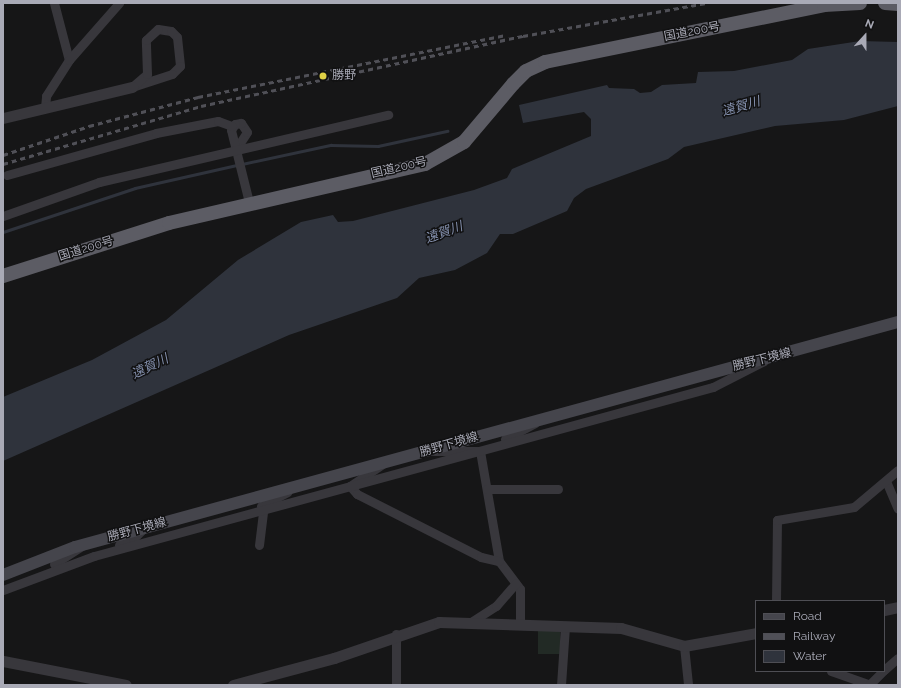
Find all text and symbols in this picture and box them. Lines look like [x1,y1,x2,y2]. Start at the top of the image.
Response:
north arrow [845,16,885,56]
text: N [863,17,876,32]
street label: 国道200号 [663,19,721,45]
place label: 勝野 [332,69,356,83]
marker: 勝野 [317,70,329,82]
water label: 遠賀川 [720,94,762,120]
street label: 国道200号 [370,155,428,181]
water label: 遠賀川 [423,219,465,247]
street label: 国道200号 [57,234,115,264]
street label: 勝野下境線 [731,346,793,374]
water label: 遠賀川 [129,351,171,383]
street label: 勝野下境線 [418,430,480,460]
street label: 勝野下境線 [106,515,168,545]
legend [755,600,885,672]
text: Road [793,609,822,623]
text: Railway [793,629,835,643]
text: Water [793,649,827,663]

